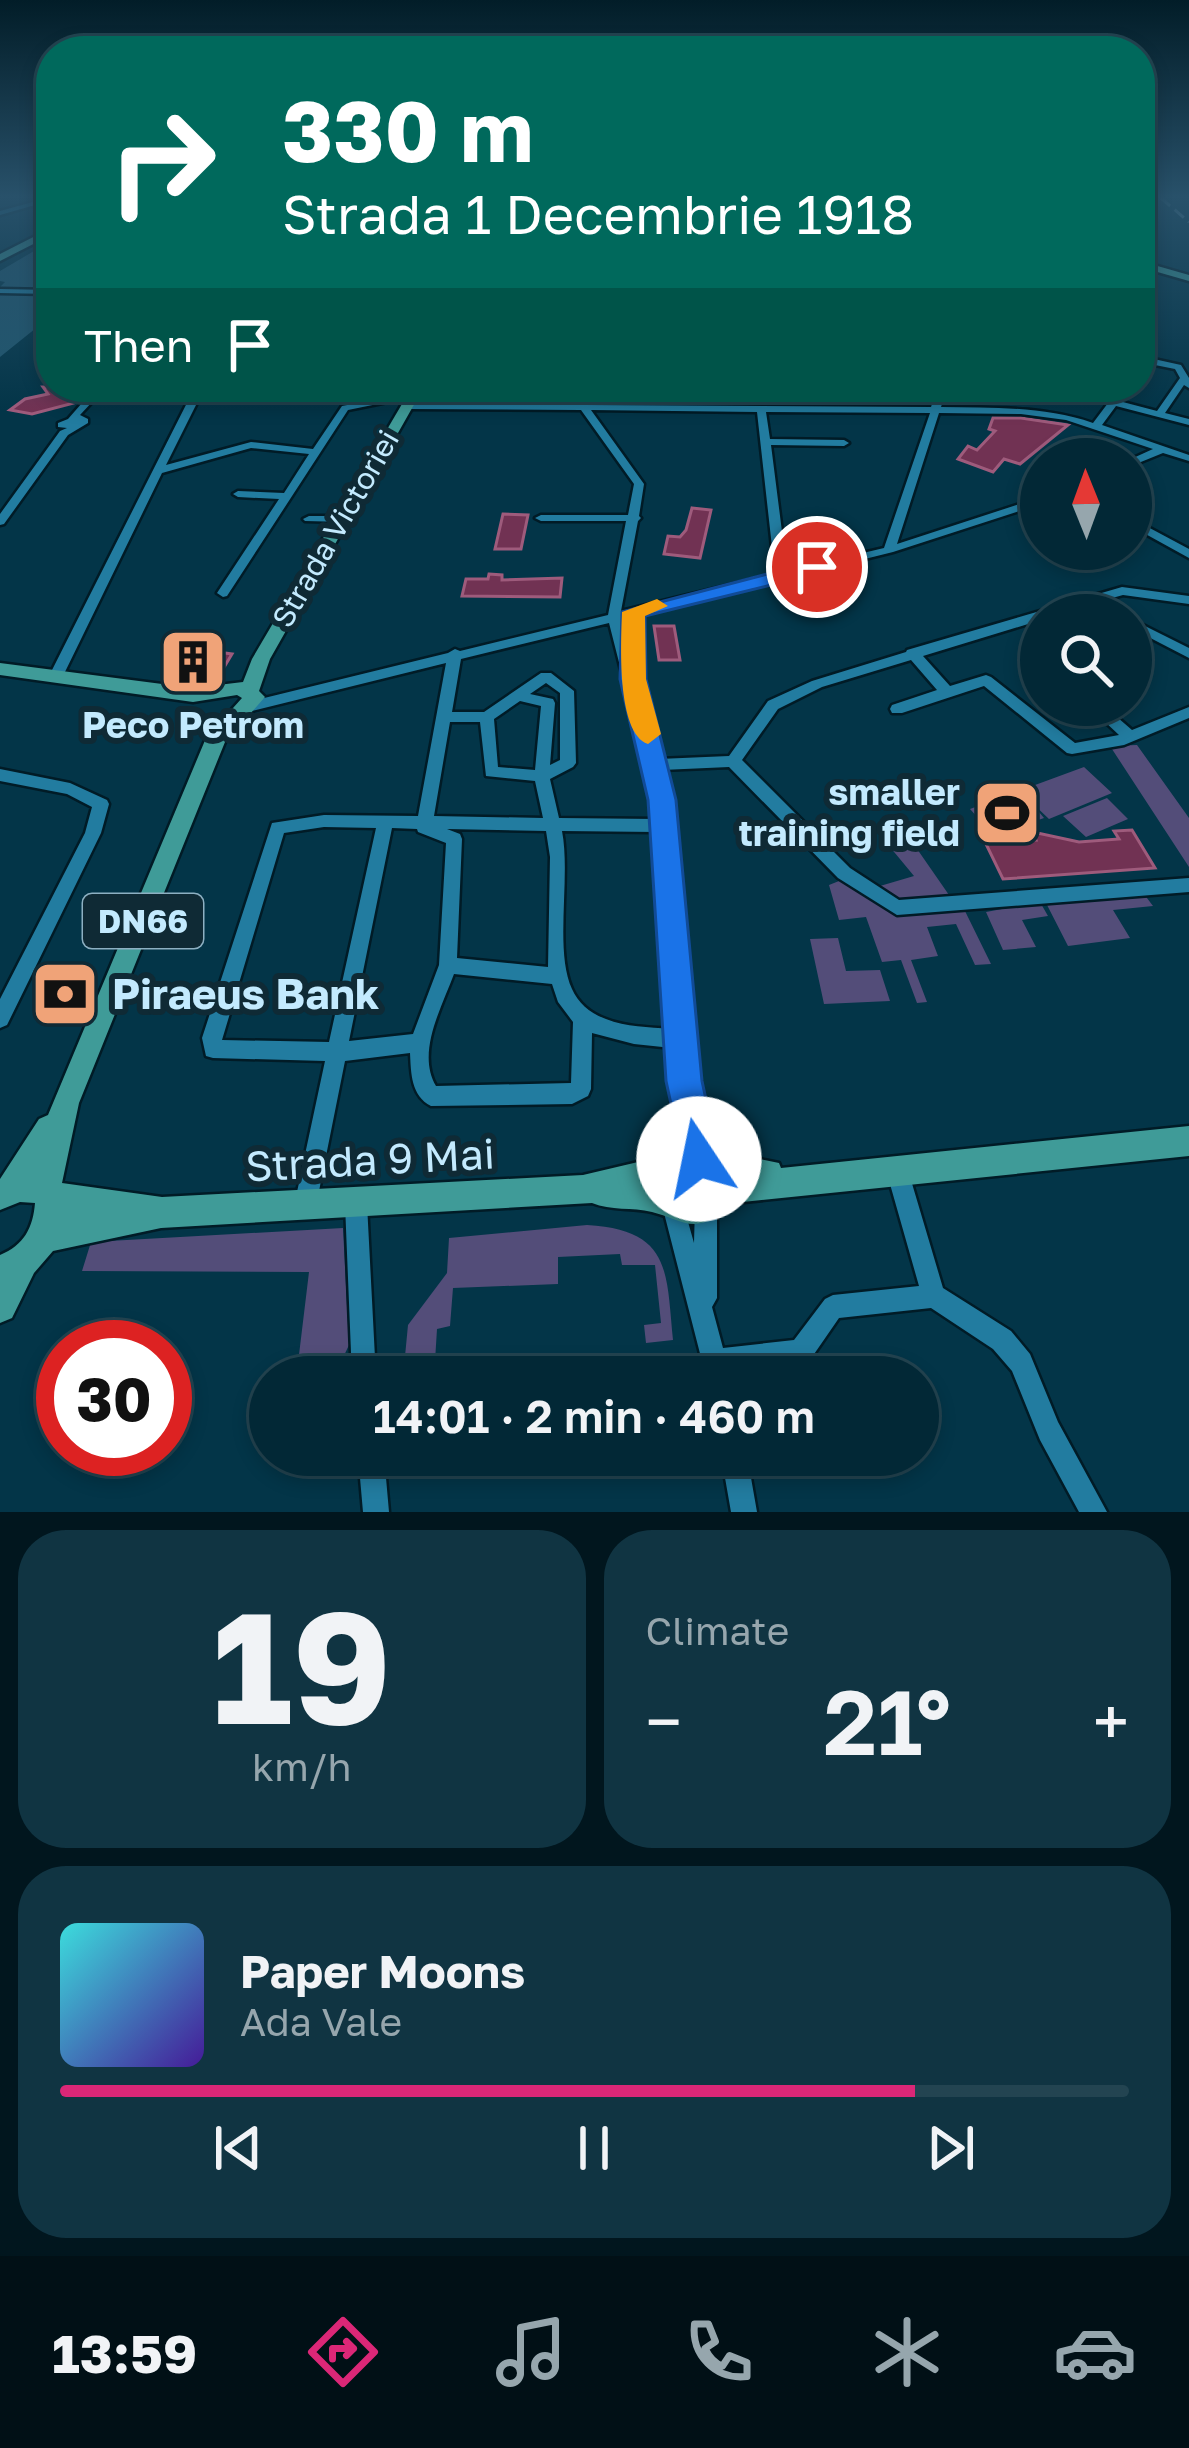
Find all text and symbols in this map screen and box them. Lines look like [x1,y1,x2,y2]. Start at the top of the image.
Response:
text: 330 m [282,80,534,180]
icon: right [84,84,240,240]
text: Strada 1 Decembrie 1918 [282,181,914,246]
icon: arrive [217,312,283,378]
text: Then [84,318,193,372]
street label: Strada Victoriei [264,424,406,633]
north arrow [1020,438,1152,570]
map controls [1020,438,1152,726]
pin [766,516,868,618]
icon: arrive [784,534,850,600]
button: search [1020,594,1152,726]
building icon: Peco Petrom [158,627,228,697]
place label: Peco Petrom [82,703,304,746]
place label: smaller training field [739,770,960,854]
sports icon: smaller training field [972,778,1042,848]
road number: DN66 [83,894,203,948]
bank icon: Piraeus Bank [30,959,100,1029]
place label: Piraeus Bank [112,968,379,1018]
position arrow [636,1096,762,1222]
street label: Strada 9 Mai [244,1128,496,1190]
speed limit sign: 30 [36,1320,192,1476]
text: 14:01 · 2 min · 460 m [373,1389,815,1443]
text: 19 [212,1571,391,1758]
text: Climate [646,1607,789,1654]
text: 21° [823,1667,951,1775]
text: − [646,1681,682,1761]
text: + [1093,1681,1129,1761]
text: km/h [252,1743,351,1790]
text: Paper Moons [240,1944,525,1998]
text: Ada Vale [240,1998,402,2045]
icon: previous [205,2115,271,2181]
icon: pause [561,2115,627,2181]
icon: next [918,2115,984,2181]
icon: directions [301,2310,385,2394]
icon: music [489,2310,573,2394]
icon: phone [677,2310,761,2394]
icon: climate [865,2310,949,2394]
icon: car [1053,2310,1137,2394]
text: 13:59 [52,2320,197,2385]

